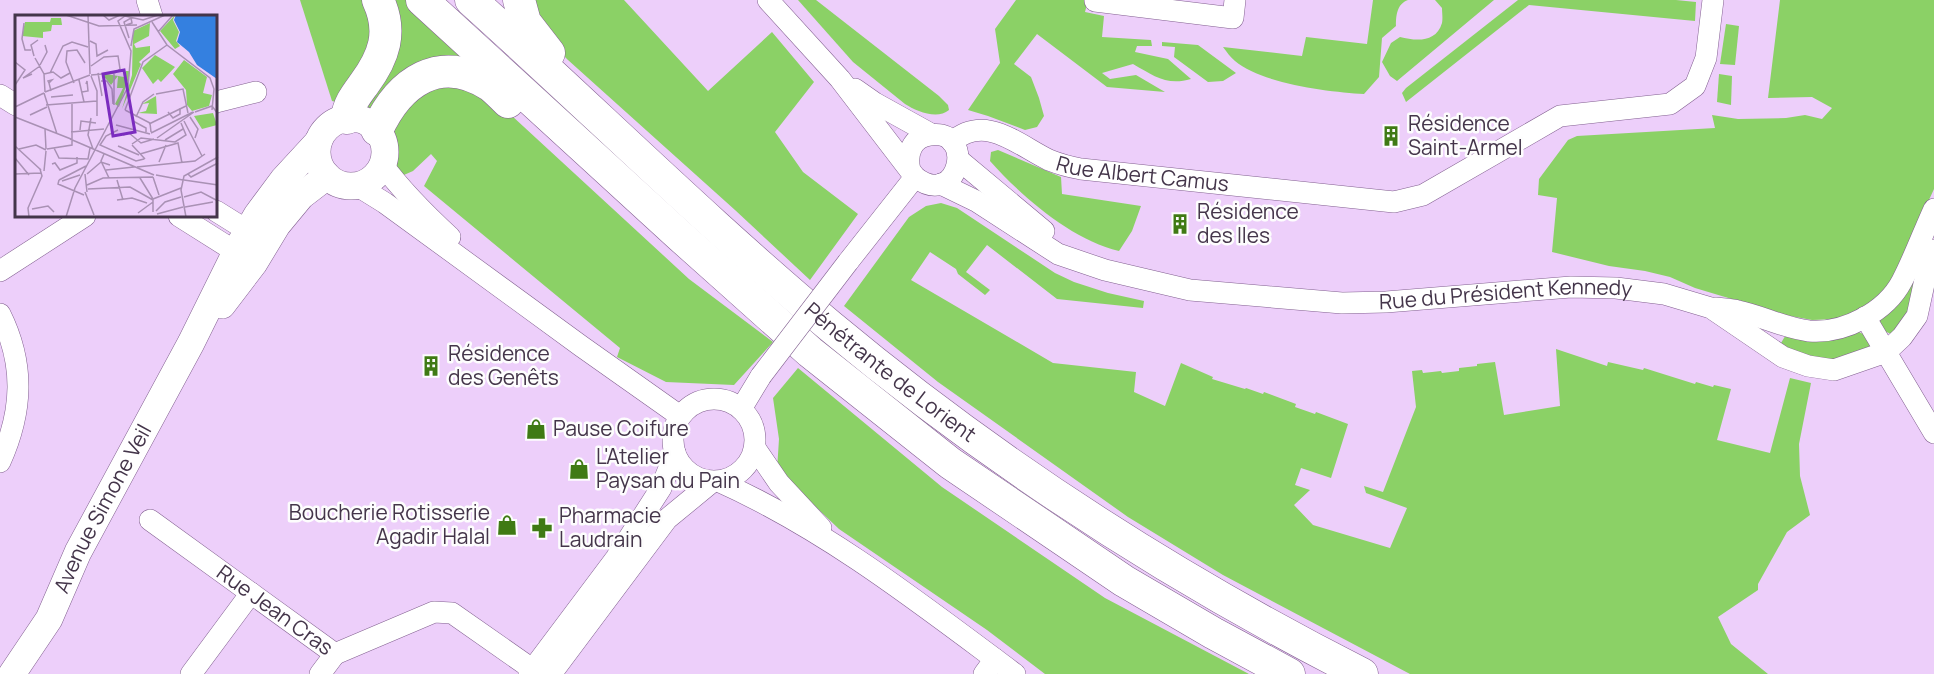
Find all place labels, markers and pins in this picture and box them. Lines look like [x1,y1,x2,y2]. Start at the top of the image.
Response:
place label: Résidence Saint-Armel [1408,109,1523,161]
building icon: Résidence Saint-Armel [1379,124,1403,148]
place label: Résidence des Iles [1197,197,1299,249]
building icon: Résidence des Iles [1168,212,1192,236]
place label: Résidence des Genêts [448,339,559,391]
building icon: Résidence des Genêts [419,354,443,378]
place label: Pause Coifure [553,414,689,442]
shop icon: Pause Coifure [524,417,548,441]
place label: L'Atelier Paysan du Pain [596,442,740,494]
shop icon: L'Atelier Paysan du Pain [567,457,591,481]
place label: Boucherie Rotisserie Agadir Halal [289,498,490,550]
place label: Pharmacie Laudrain [559,501,661,553]
shop icon: Boucherie Rotisserie Agadir Halal [495,513,519,537]
pharmacy icon: Pharmacie Laudrain [530,516,554,540]

